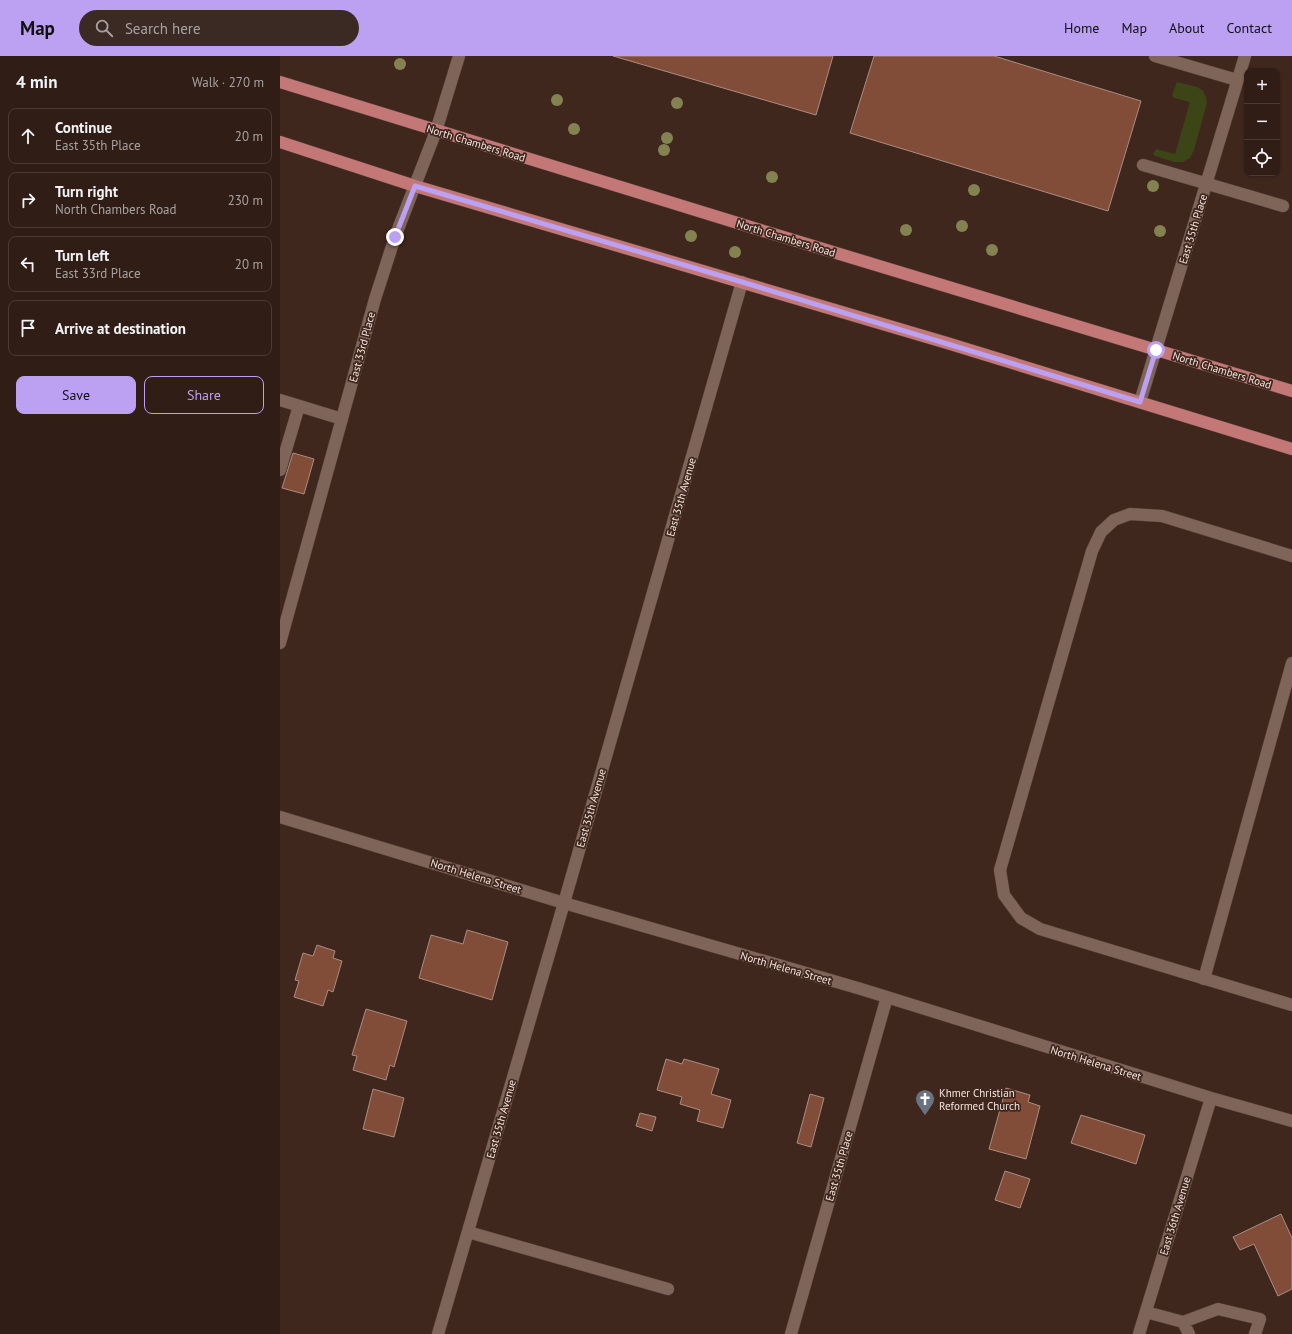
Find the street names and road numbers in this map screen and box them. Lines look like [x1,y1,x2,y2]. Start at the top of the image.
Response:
street label: North Chambers Road [425,121,527,165]
street label: East 35th Place [1176,192,1210,266]
street label: North Chambers Road [735,216,837,260]
street label: East 33rd Place [346,310,378,384]
street label: North Chambers Road [1171,348,1273,392]
street label: East 35th Avenue [663,456,699,538]
street label: East 35th Avenue [573,767,609,849]
street label: North Helena Street [429,856,523,897]
street label: North Helena Street [739,948,834,988]
street label: North Helena Street [1049,1043,1143,1084]
street label: East 35th Avenue [483,1078,519,1160]
street label: East 35th Place [822,1129,856,1203]
street label: East 36th Avenue [1156,1175,1194,1257]

